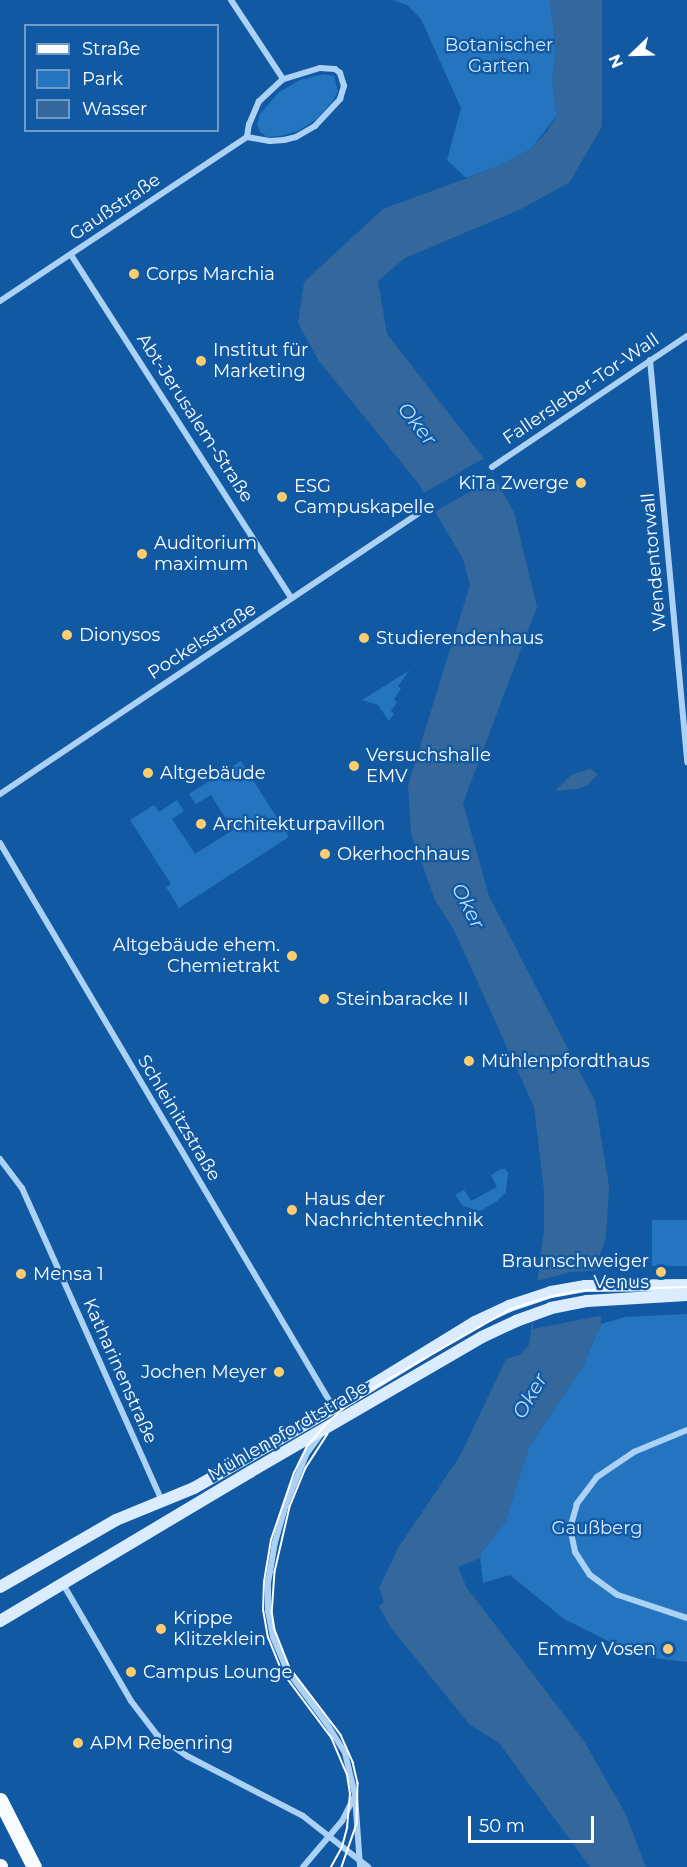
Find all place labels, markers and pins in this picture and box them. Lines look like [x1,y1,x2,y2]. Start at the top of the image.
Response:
place label: Corps Marchia [146,263,275,285]
marker: Corps Marchia [127,267,141,281]
place label: Institut für Marketing [213,340,308,382]
marker: Institut für Marketing [194,354,208,368]
place label: KiTa Zwerge [458,472,569,494]
place label: ESG Campuskapelle [294,476,434,518]
marker: KiTa Zwerge [574,476,588,490]
marker: ESG Campuskapelle [275,490,289,504]
place label: Auditorium maximum [154,533,257,576]
marker: Auditorium maximum [135,547,149,561]
place label: Dionysos [79,624,160,646]
place label: Studierendenhaus [376,627,543,649]
marker: Dionysos [60,628,74,642]
marker: Studierendenhaus [357,631,371,645]
place label: Versuchshalle EMV [366,745,491,788]
marker: Versuchshalle EMV [347,759,361,773]
place label: Altgebäude [160,762,266,784]
marker: Altgebäude [141,766,155,780]
place label: Architekturpavillon [213,813,385,835]
marker: Architekturpavillon [194,817,208,831]
place label: Okerhochhaus [337,843,470,865]
marker: Okerhochhaus [318,847,332,861]
place label: Altgebäude ehem. Chemietrakt [113,935,280,978]
marker: Altgebäude ehem. Chemietrakt [285,949,299,963]
place label: Steinbaracke II [336,988,469,1010]
marker: Steinbaracke II [317,992,331,1006]
place label: Mühlenpfordthaus [481,1050,650,1072]
marker: Mühlenpfordthaus [462,1054,476,1068]
place label: Haus der Nachrichtentechnik [304,1189,483,1232]
marker: Haus der Nachrichtentechnik [285,1203,299,1217]
place label: Braunschweiger Venus [502,1251,649,1294]
place label: Mensa 1 [33,1263,104,1285]
marker: Braunschweiger Venus [654,1265,668,1279]
marker: Mensa 1 [14,1267,28,1281]
place label: Jochen Meyer [141,1361,267,1383]
marker: Jochen Meyer [272,1365,286,1379]
place label: Krippe Klitzeklein [173,1608,266,1650]
marker: Krippe Klitzeklein [154,1622,168,1636]
place label: Emmy Vosen [537,1638,656,1660]
marker: Emmy Vosen [661,1642,675,1656]
place label: Campus Lounge [143,1661,292,1683]
marker: Campus Lounge [124,1665,138,1679]
place label: APM Rebenring [90,1732,233,1754]
marker: APM Rebenring [71,1736,85,1750]

